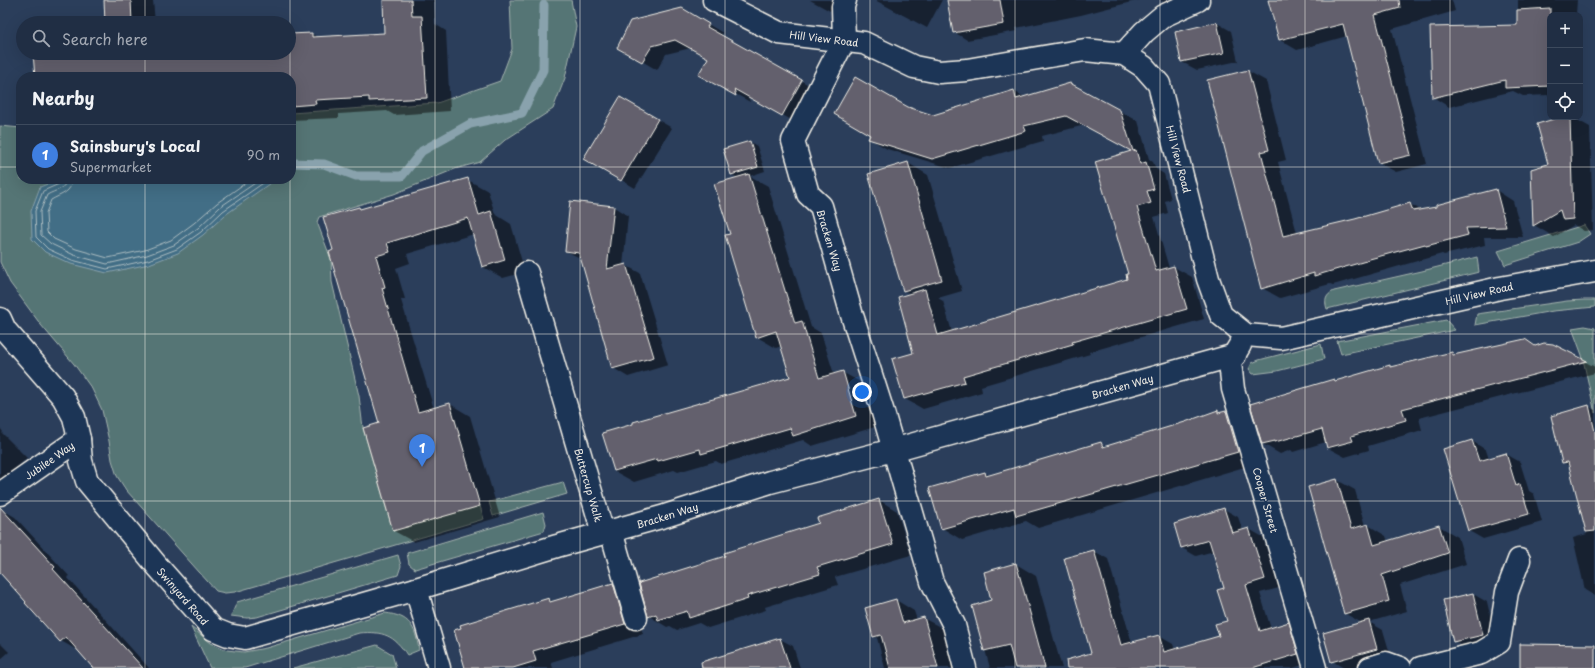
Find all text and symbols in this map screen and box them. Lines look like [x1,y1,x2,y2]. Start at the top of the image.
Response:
map controls [1547,12,1583,120]
button: + [1547,12,1583,48]
search box [16,16,296,60]
street label: Hill View Road [789,26,859,50]
icon: search [30,27,52,49]
text: Search here [62,27,148,50]
button: − [1547,48,1583,84]
button: locate [1547,84,1583,120]
text: Nearby [32,85,94,111]
street label: Hill View Road [1163,124,1195,195]
text: Sainsbury's Local [70,134,200,157]
text: 1 [42,145,48,164]
text: 90 m [247,145,280,164]
text: Supermarket [70,157,152,176]
street label: Bracken Way [813,207,847,273]
street label: Hill View Road [1443,278,1515,308]
street label: Bracken Way [1089,370,1155,402]
your location [852,382,872,402]
pin: 1 [409,434,435,467]
street label: Jubilee Way [21,437,77,483]
street label: Buttercup Walk [571,446,607,524]
street label: Cooper Street [1250,466,1282,534]
street label: Bracken Way [634,498,700,532]
street label: Swinyard Road [153,564,212,629]

